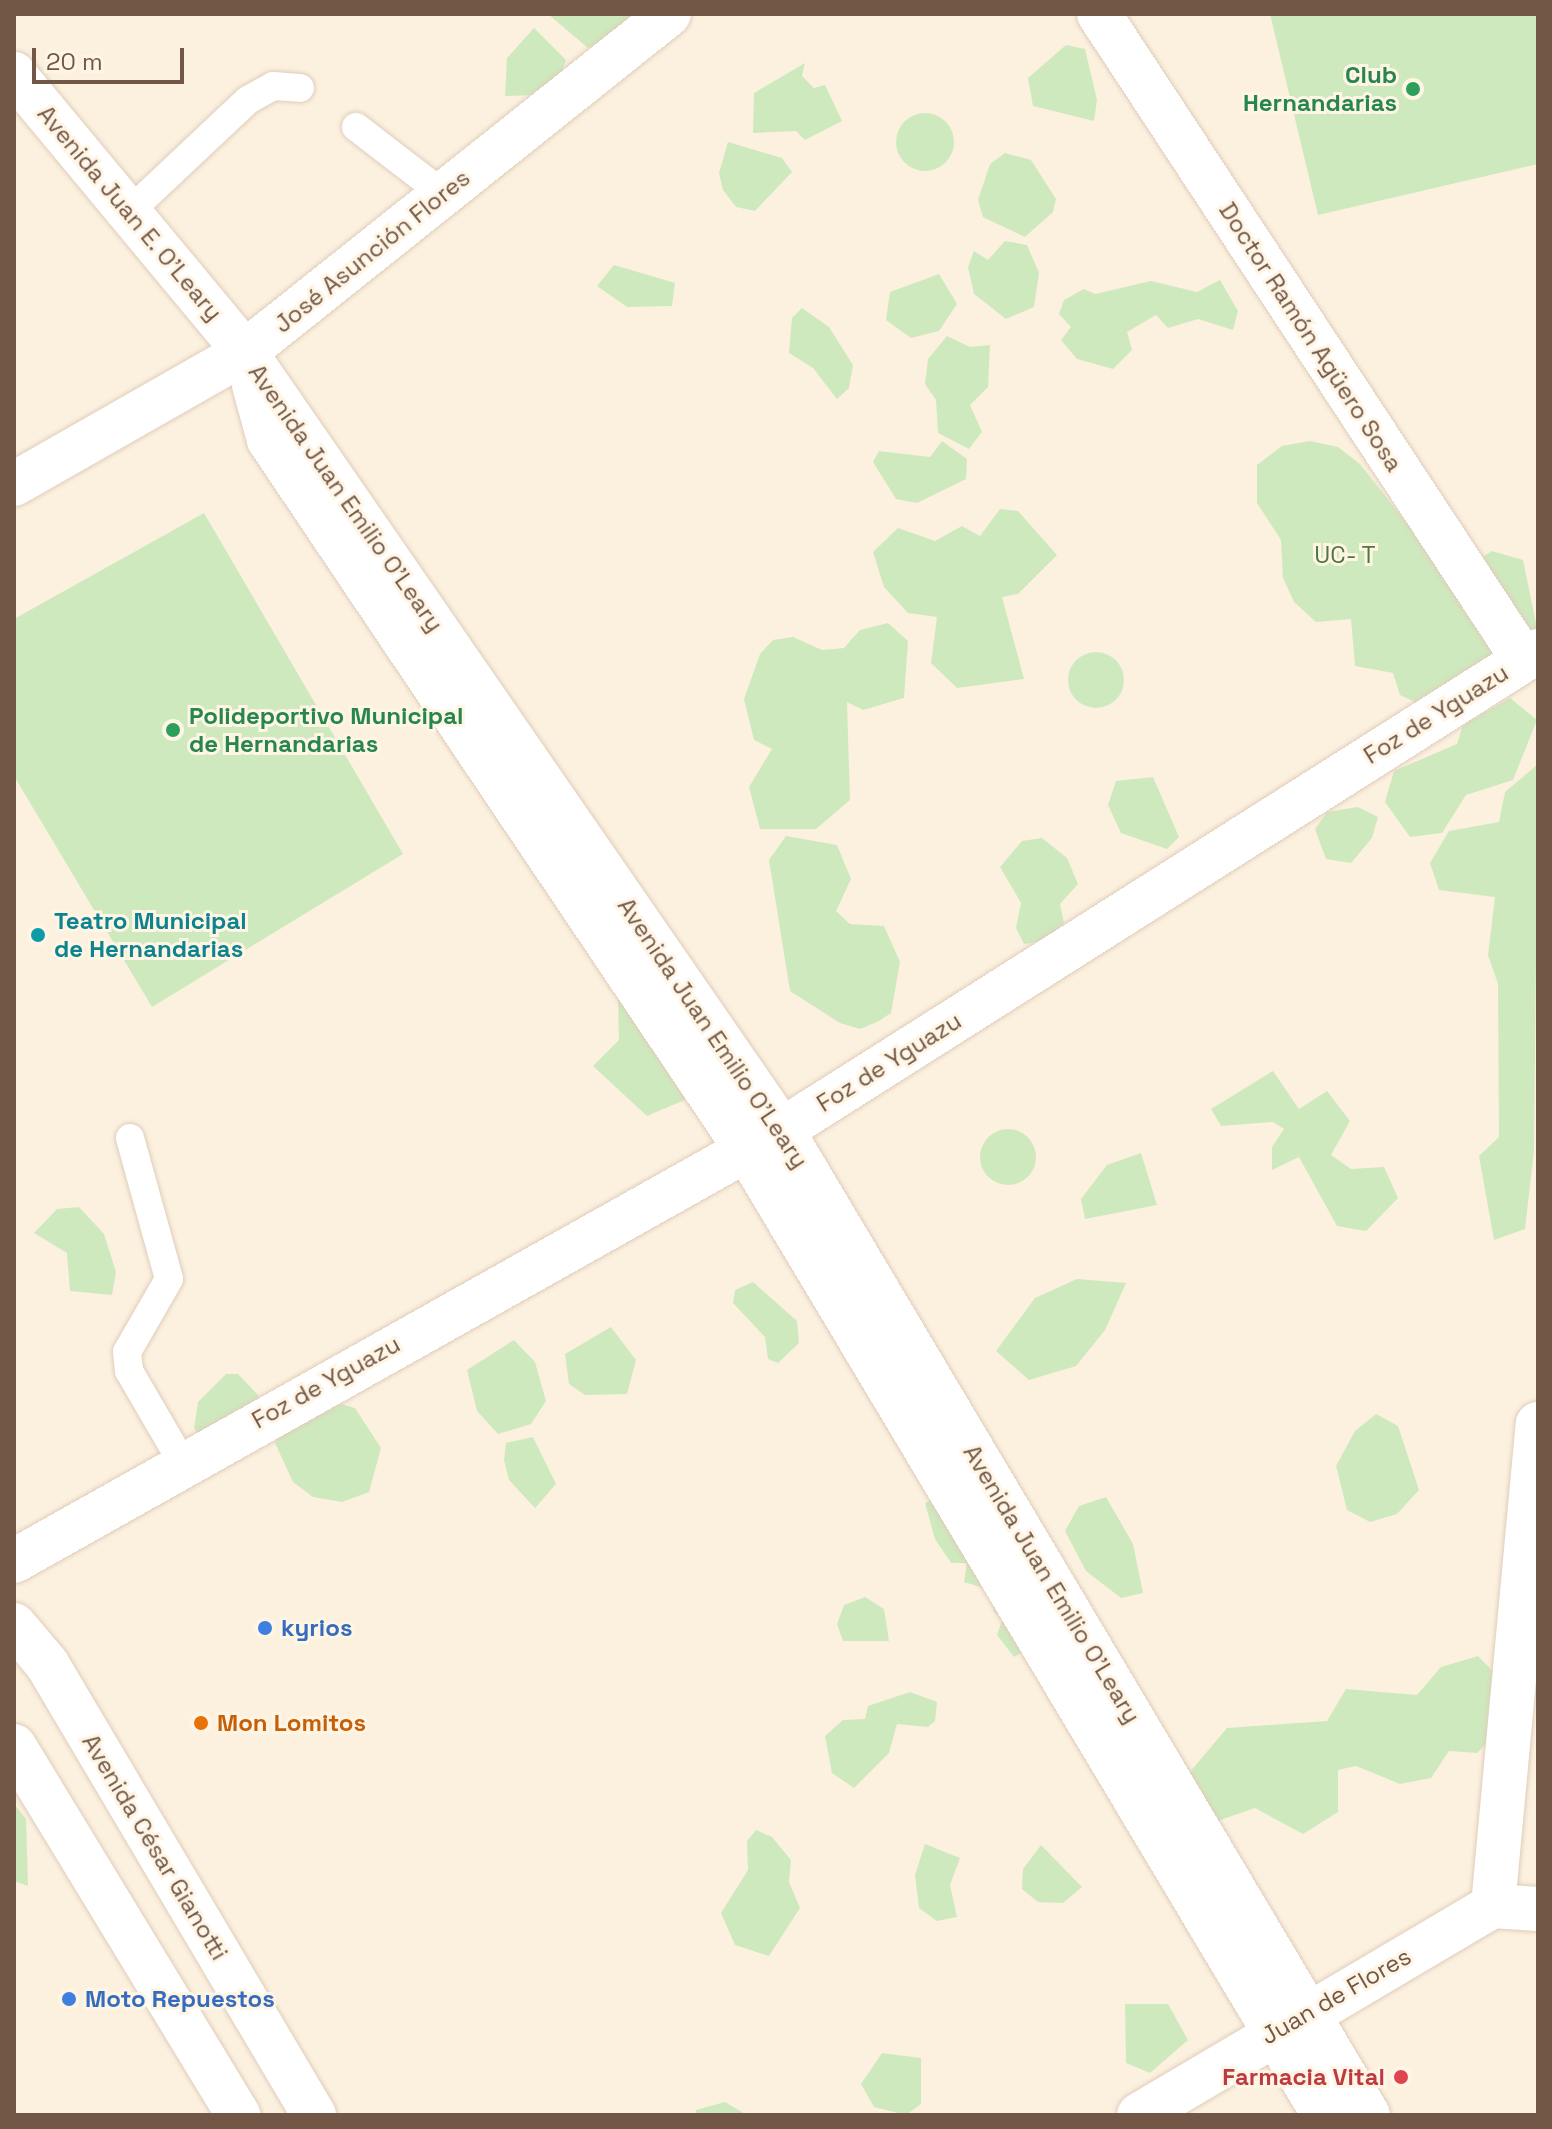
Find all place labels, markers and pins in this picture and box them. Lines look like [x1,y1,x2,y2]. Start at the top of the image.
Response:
place label: Club Hernandarias [1243,61,1397,117]
marker: Club Hernandarias [1404,80,1422,98]
place label: Polideportivo Municipal de Hernandarias [189,702,463,758]
marker: Polideportivo Municipal de Hernandarias [164,721,182,739]
place label: Teatro Municipal de Hernandarias [54,907,247,963]
marker: Teatro Municipal de Hernandarias [29,926,47,944]
place label: kyrios [281,1614,352,1642]
marker: kyrios [256,1619,274,1637]
place label: Mon Lomitos [217,1709,366,1737]
marker: Mon Lomitos [192,1714,210,1732]
place label: Moto Repuestos [85,1985,275,2013]
marker: Moto Repuestos [60,1990,78,2008]
place label: Farmacia Vital [1222,2063,1385,2091]
marker: Farmacia Vital [1392,2068,1410,2086]

